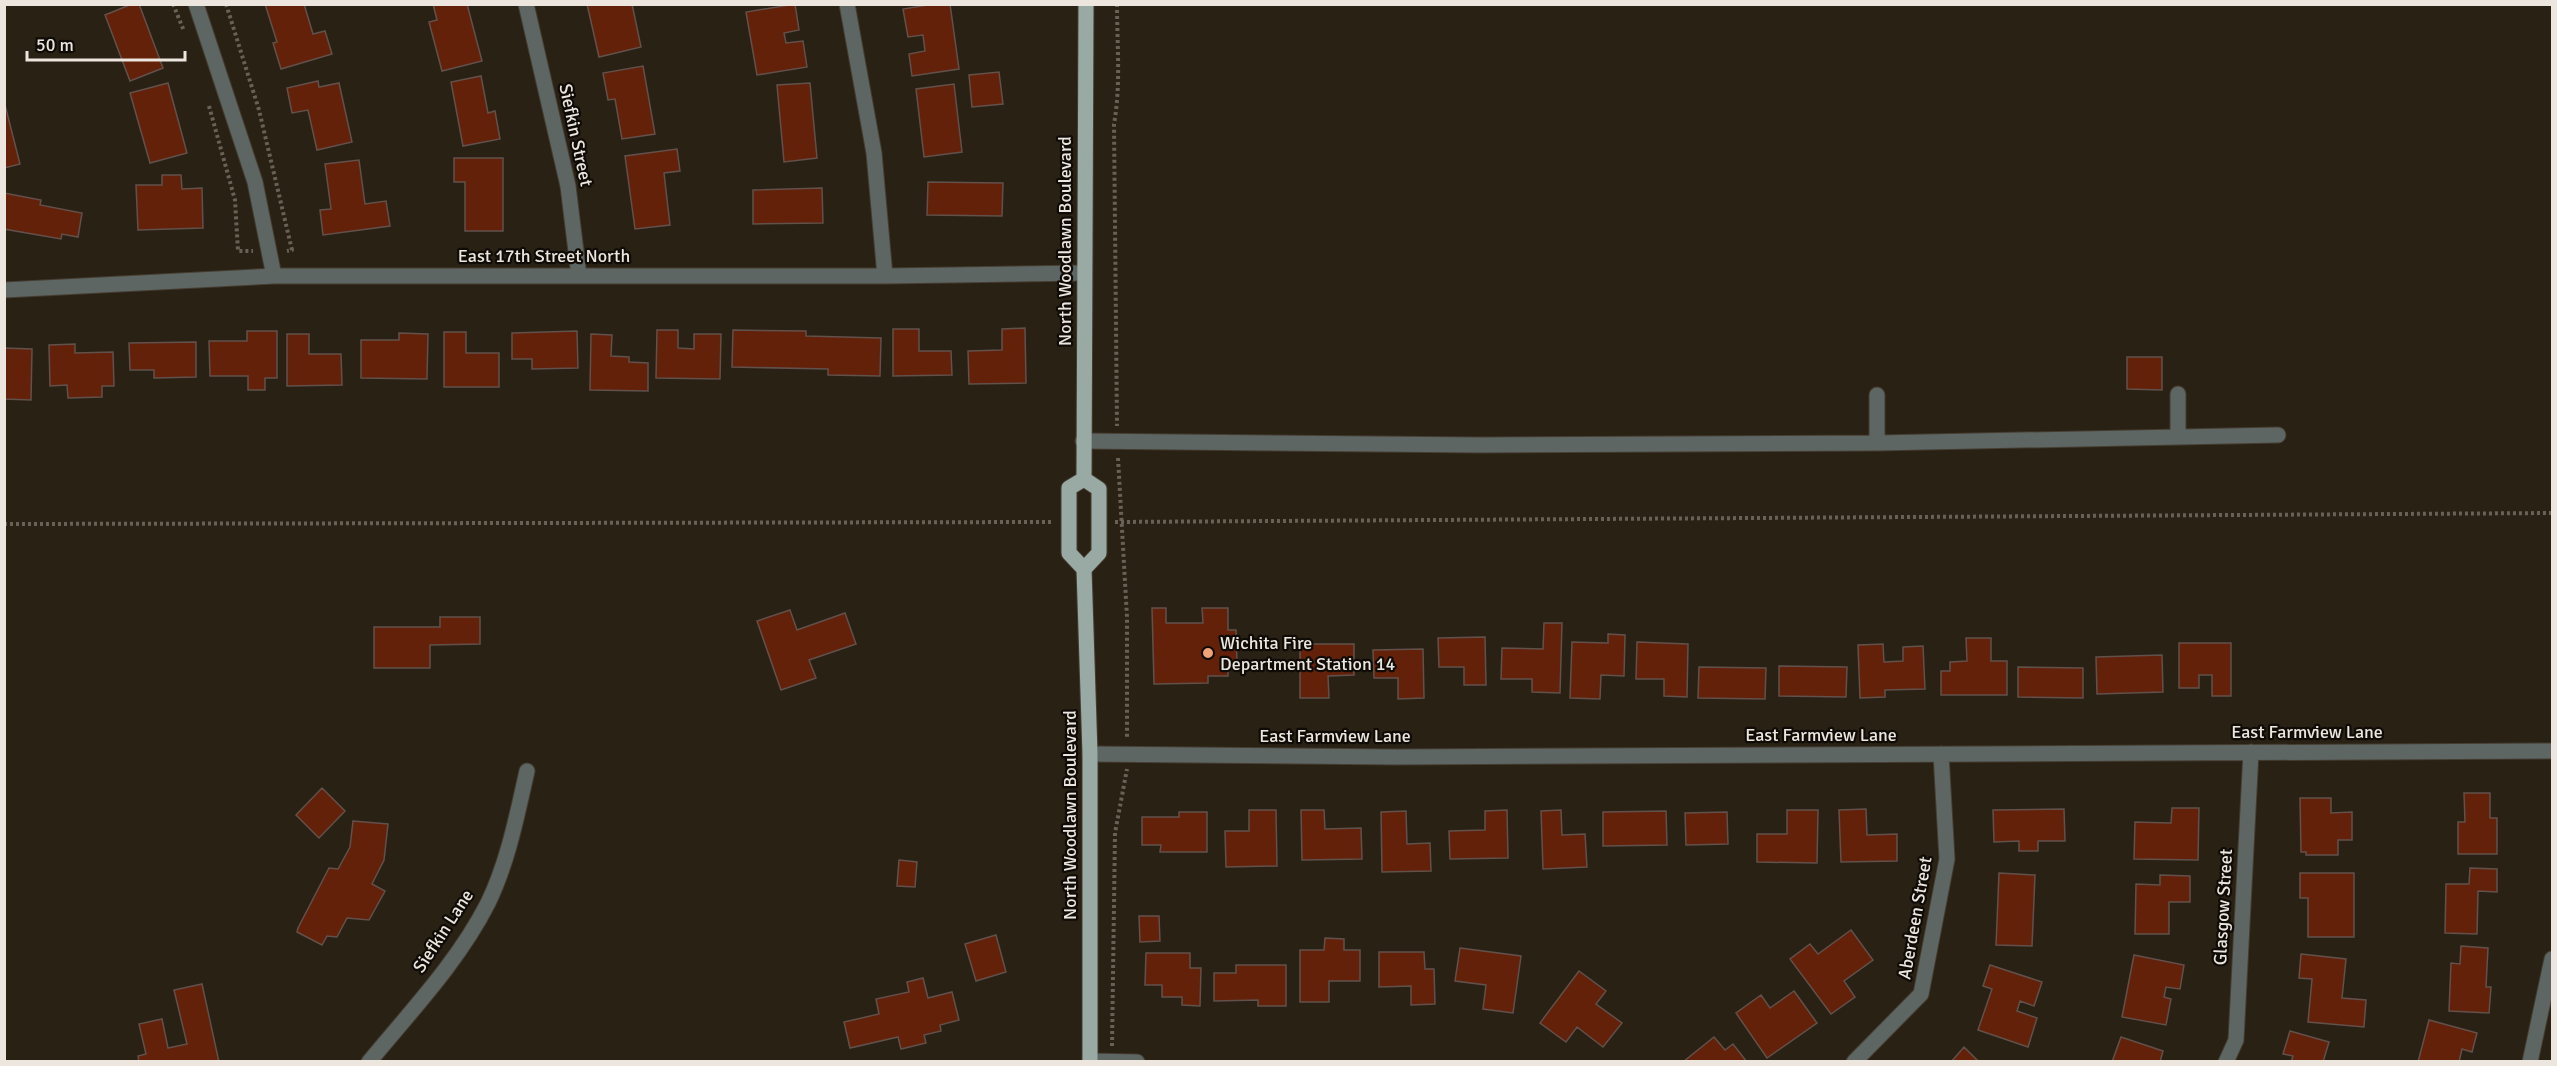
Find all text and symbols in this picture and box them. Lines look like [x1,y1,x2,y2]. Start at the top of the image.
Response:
scale bar [27,24,184,62]
text: 50 m [36,34,74,56]
street label: Siefkin Street [554,82,598,188]
street label: North Woodlawn Boulevard [1054,136,1076,346]
street label: East 17th Street North [458,245,630,267]
place label: Wichita Fire Department Station 14 [1220,632,1395,675]
marker: Wichita Fire Department Station 14 [1201,646,1215,660]
street label: North Woodlawn Boulevard [1059,710,1081,920]
street label: East Farmview Lane [2231,721,2383,743]
street label: East Farmview Lane [1745,724,1897,746]
street label: East Farmview Lane [1259,725,1411,747]
street label: Glasgow Street [2209,848,2237,966]
street label: Aberdeen Street [1893,855,1937,981]
street label: Siefkin Lane [408,885,478,977]

